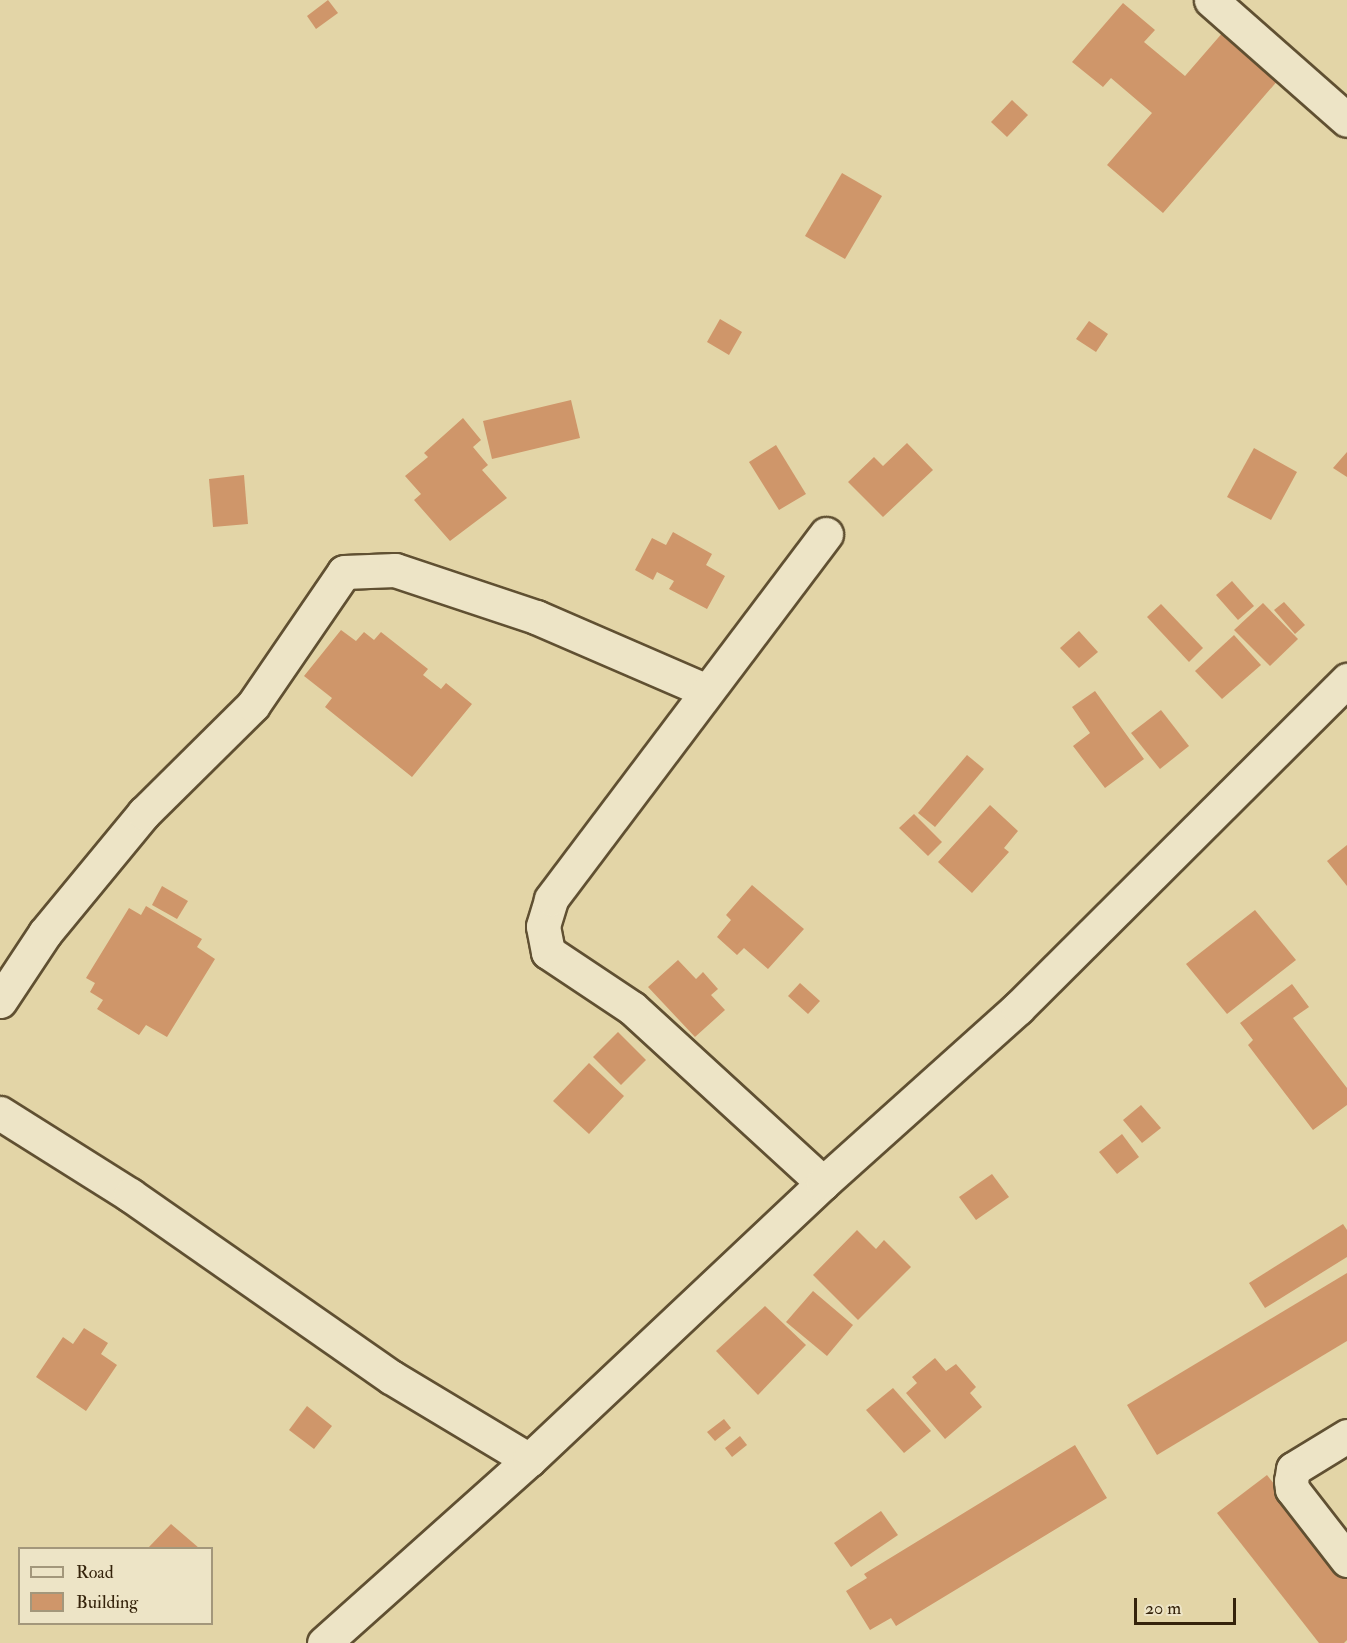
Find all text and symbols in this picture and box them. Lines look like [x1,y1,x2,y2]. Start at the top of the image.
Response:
legend [18,1547,213,1625]
text: Road [76,1561,114,1584]
scale bar [1137,1586,1239,1624]
text: Building [76,1591,138,1614]
text: 20 m [1145,1597,1181,1620]

